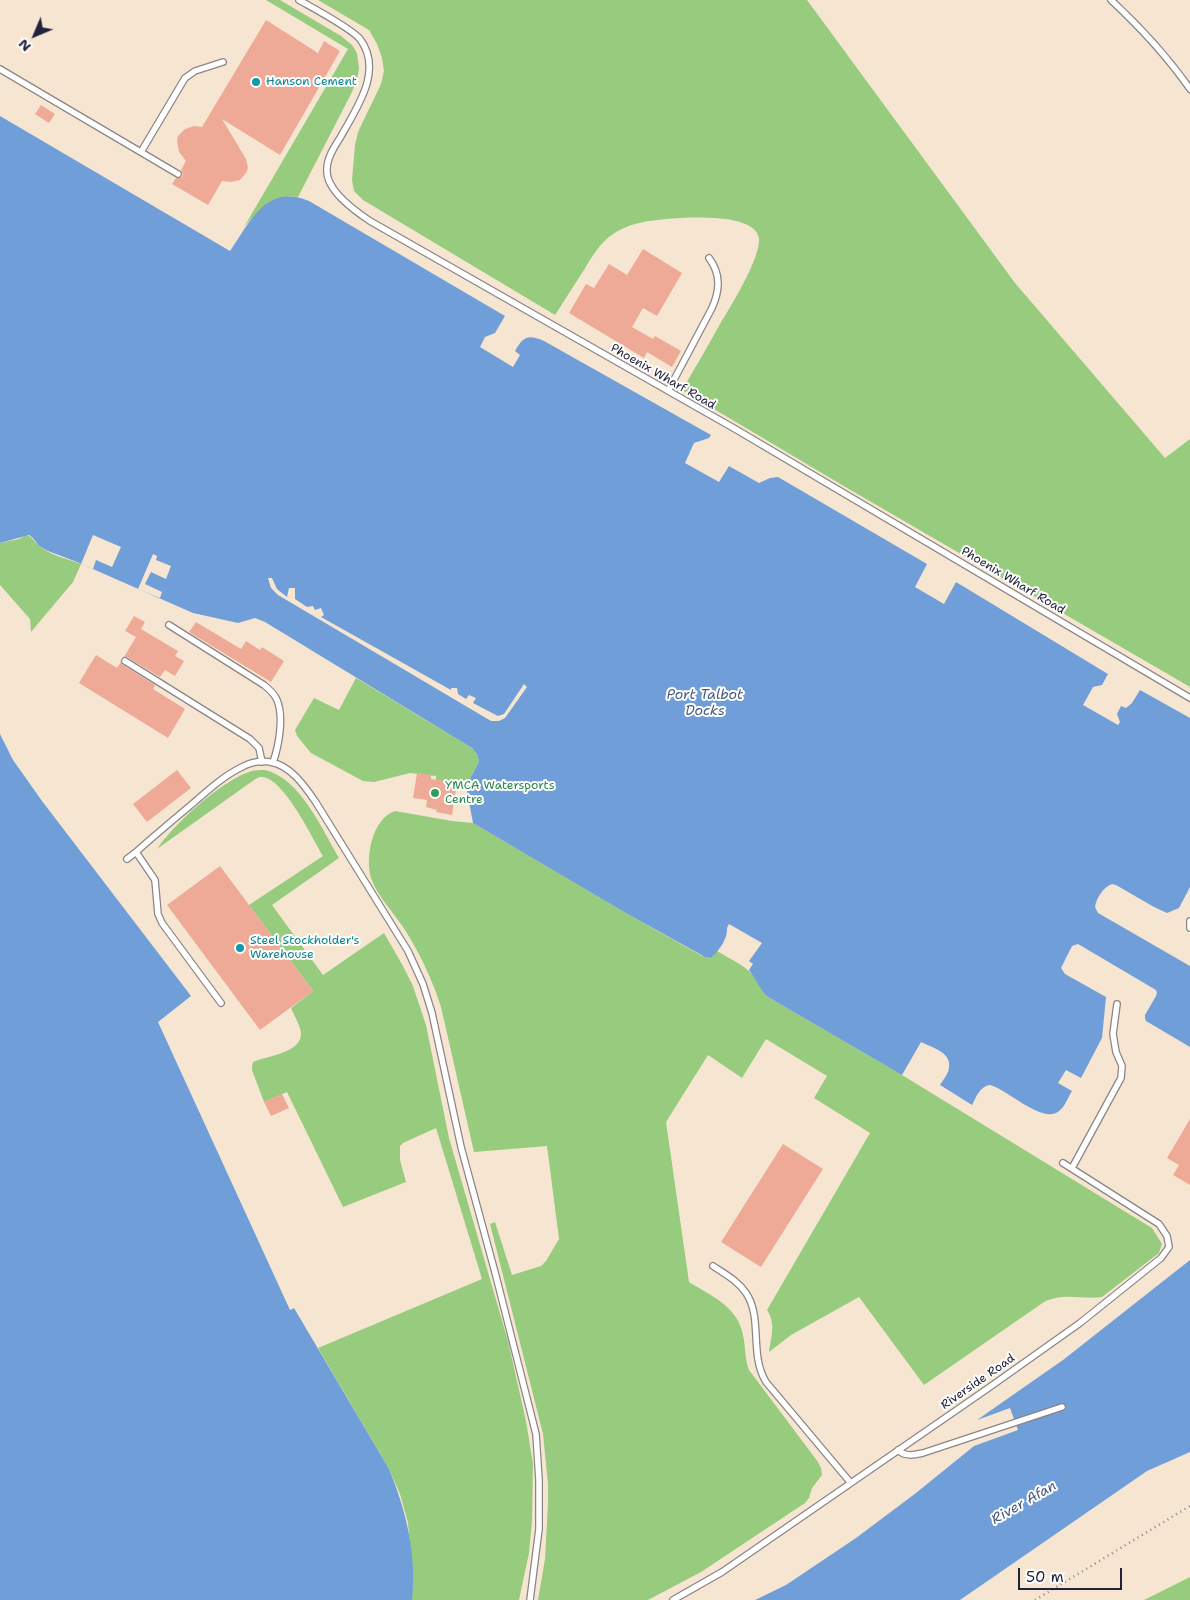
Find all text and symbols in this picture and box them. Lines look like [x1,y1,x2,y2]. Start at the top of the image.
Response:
north arrow [10,10,60,60]
text: N [14,35,35,56]
place label: Hanson Cement [266,75,357,89]
marker: Hanson Cement [250,76,262,88]
street label: Phoenix Wharf Road [608,341,718,413]
street label: Phoenix Wharf Road [958,544,1068,618]
water label: Port Talbot Docks [667,687,743,720]
place label: YMCA Watersports Centre [445,779,555,807]
marker: YMCA Watersports Centre [429,787,441,799]
place label: Steel Stockholder's Warehouse [250,934,359,962]
marker: Steel Stockholder's Warehouse [234,942,246,954]
street label: Riverside Road [938,1351,1018,1413]
water label: River Afan [989,1478,1059,1528]
scale bar [1020,1558,1124,1590]
text: 50 m [1026,1567,1064,1587]

